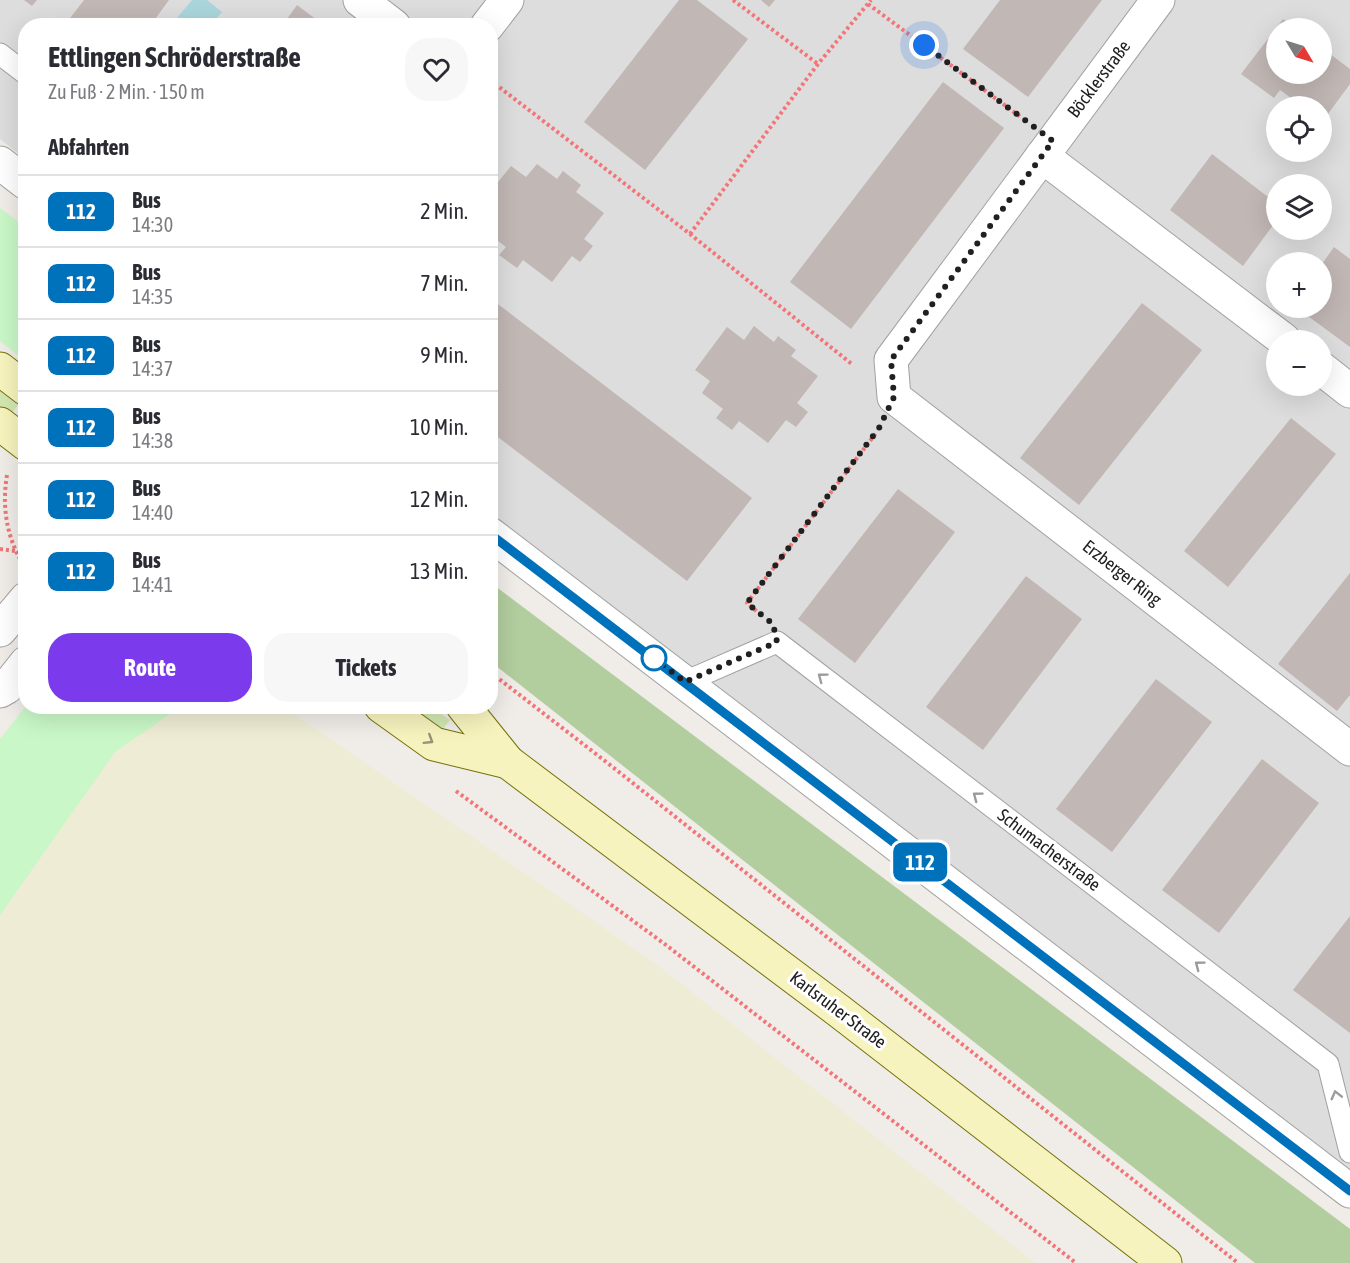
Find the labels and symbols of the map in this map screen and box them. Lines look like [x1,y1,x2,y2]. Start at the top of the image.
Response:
north arrow [1266,18,1332,84]
your location [909,30,939,60]
street label: Böcklerstraße [1063,36,1134,121]
street label: Erzberger Ring [1079,535,1166,610]
unlabelled marker [641,645,667,671]
one-way arrow [818,674,829,685]
one-way arrow [423,732,433,744]
one-way arrow [973,792,984,803]
street label: Schumacherstraße [994,804,1105,895]
line badge: 112 [886,842,954,882]
one-way arrow [1194,961,1205,972]
street label: Karlsruher Straße [786,967,890,1052]
one-way arrow [1330,1091,1343,1101]

